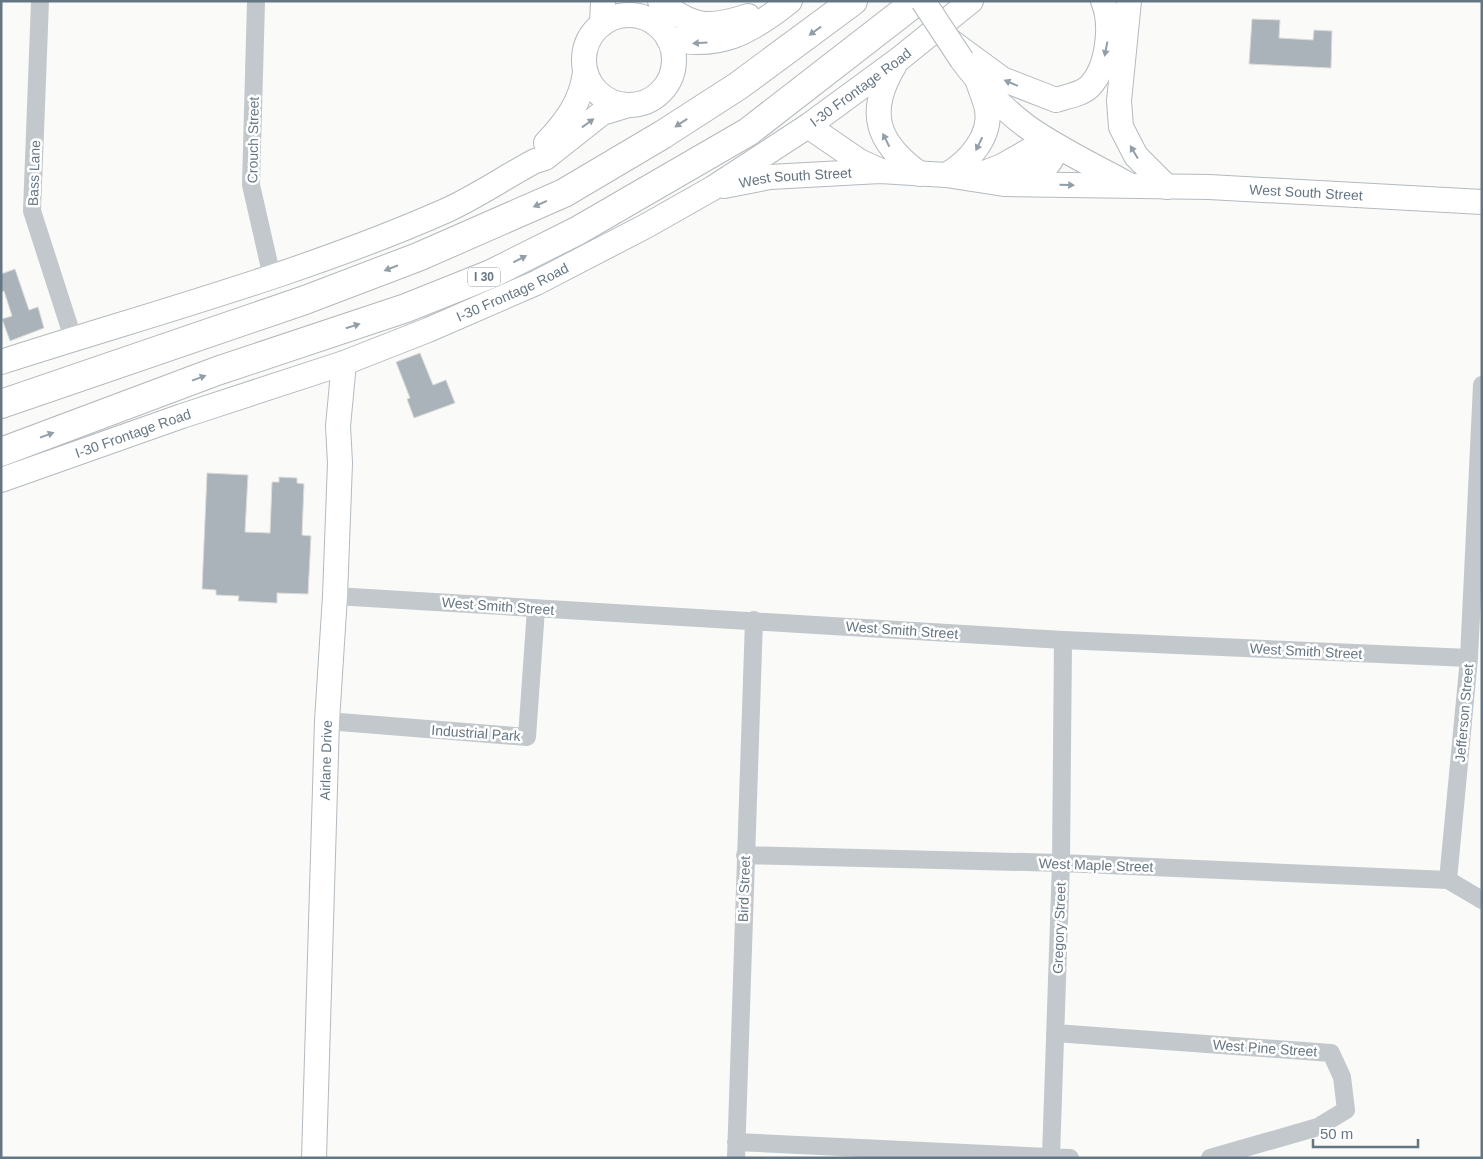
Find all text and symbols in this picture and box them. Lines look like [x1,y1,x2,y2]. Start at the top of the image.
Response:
one-way arrow [808,26,822,36]
one-way arrow [692,39,708,47]
one-way arrow [1102,42,1110,57]
street label: I-30 Frontage Road [807,45,914,130]
one-way arrow [1004,78,1018,86]
street label: Crouch Street [244,97,262,183]
one-way arrow [581,118,595,128]
one-way arrow [674,118,687,128]
one-way arrow [882,133,890,147]
one-way arrow [975,137,983,151]
street label: Bass Lane [25,139,43,206]
one-way arrow [1129,145,1139,158]
street label: West South Street [737,165,852,191]
street label: West South Street [1249,181,1363,203]
one-way arrow [1059,182,1075,190]
one-way arrow [533,200,547,208]
one-way arrow [513,255,527,263]
street label: I-30 Frontage Road [454,260,571,325]
one-way arrow [383,265,398,272]
road number: I 30 [468,268,500,286]
one-way arrow [346,322,361,330]
one-way arrow [192,374,207,382]
street label: I-30 Frontage Road [73,406,193,461]
one-way arrow [40,431,55,439]
street label: West Smith Street [441,594,555,618]
street label: West Smith Street [845,618,959,642]
street label: West Smith Street [1249,640,1363,662]
street label: Jefferson Street [1452,663,1476,763]
street label: Airlane Drive [317,720,335,801]
street label: Industrial Park [431,722,522,744]
street label: West Maple Street [1038,855,1154,875]
street label: Bird Street [735,856,753,922]
street label: Gregory Street [1049,882,1069,974]
street label: West Pine Street [1212,1036,1318,1060]
scale bar [1313,1116,1418,1148]
text: 50 m [1320,1125,1353,1142]

